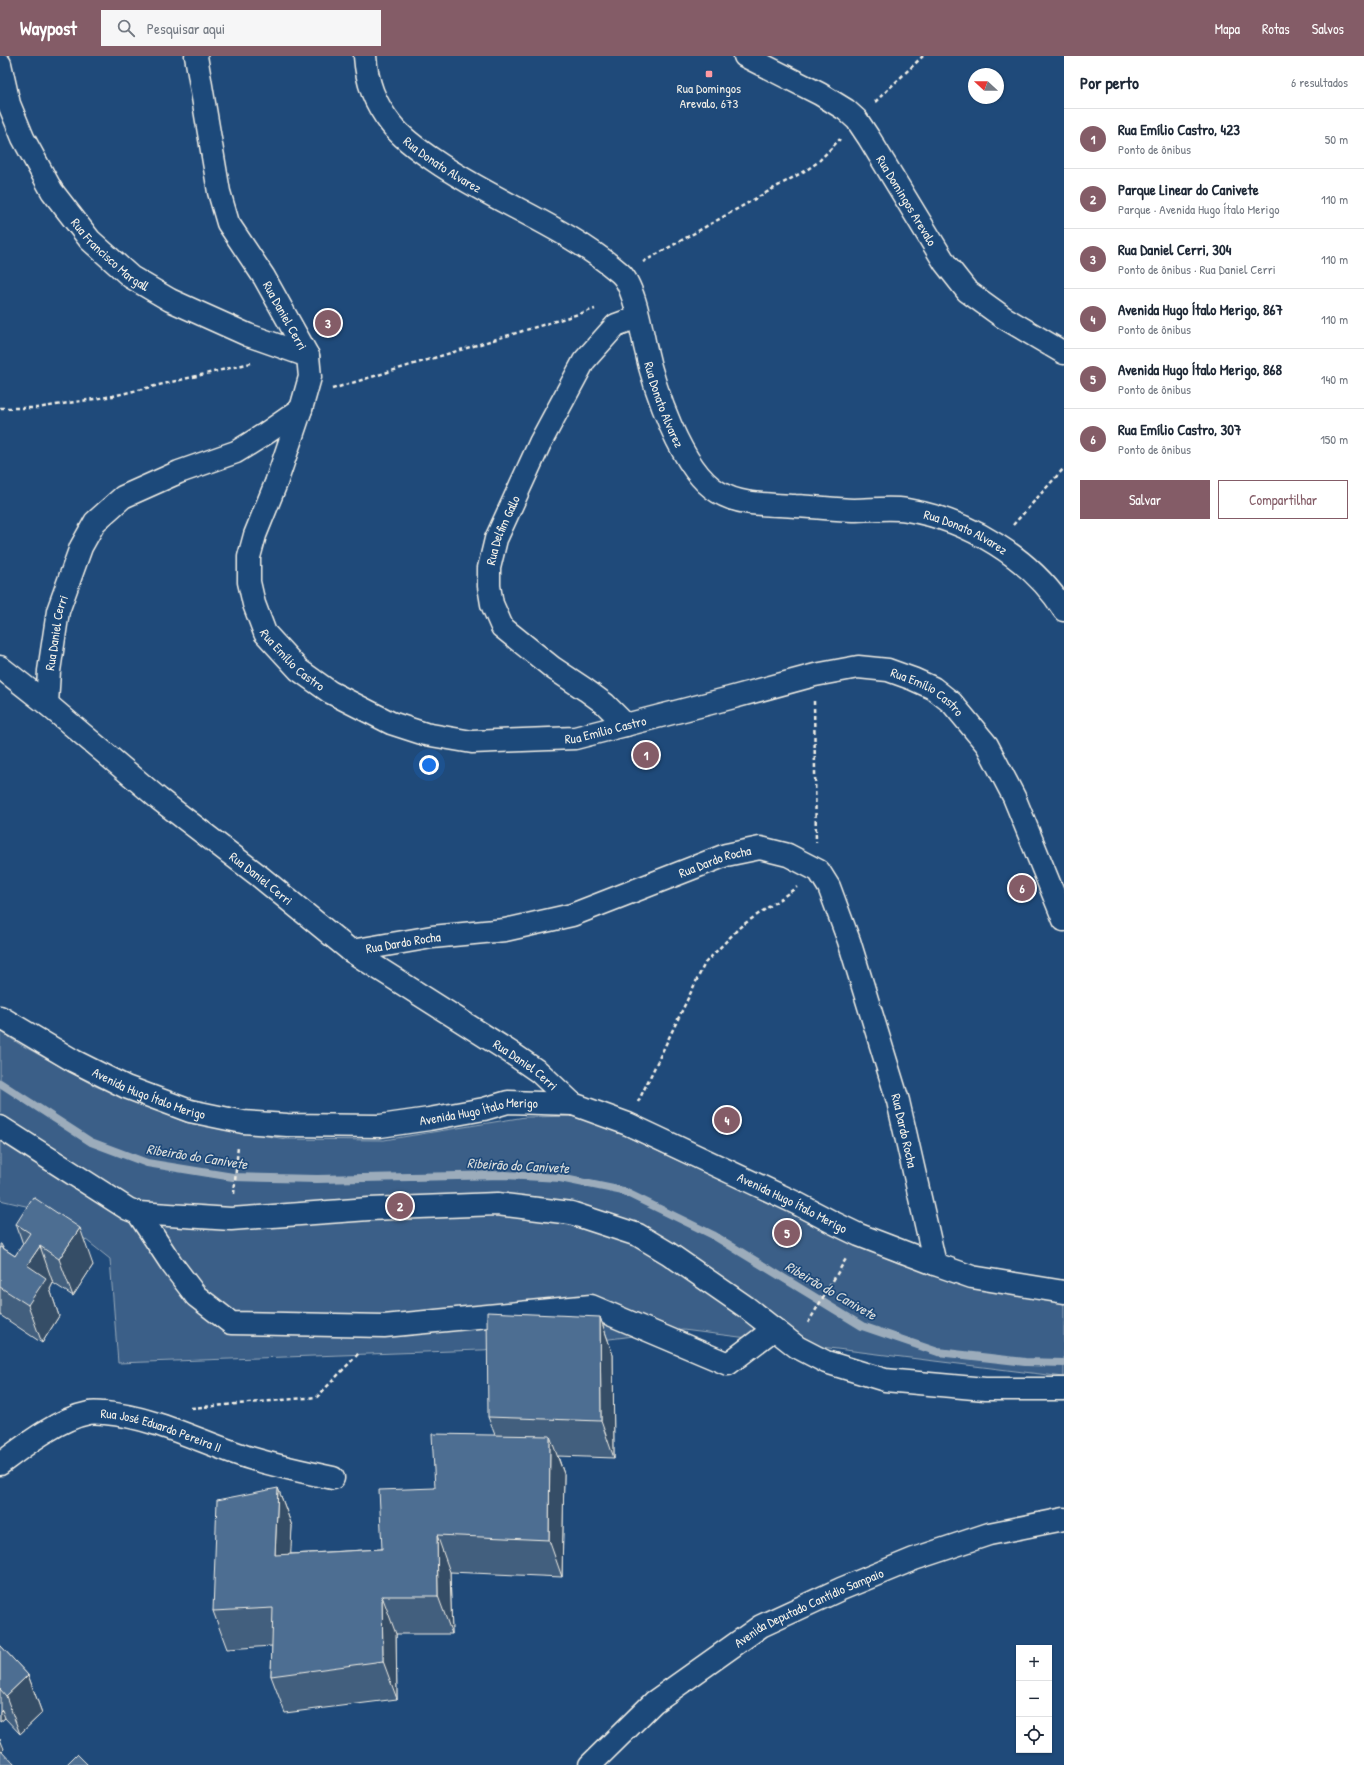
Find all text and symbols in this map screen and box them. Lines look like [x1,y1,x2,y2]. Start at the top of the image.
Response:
search box [101,10,381,46]
text: Waypost [20,15,77,41]
icon: search [115,17,137,39]
text: Pesquisar aqui [147,18,225,39]
text: Mapa [1215,19,1240,38]
text: Rotas [1262,19,1290,38]
text: Salvos [1312,19,1344,38]
north arrow [968,68,1004,104]
marker: Rua Domingos Arevalo, 673 [704,69,714,79]
text: Por perto [1080,71,1139,94]
text: 6 resultados [1291,73,1348,91]
place label: Rua Domingos Arevalo, 673 [677,79,741,112]
text: Rua Emílio Castro, 423 [1118,119,1240,140]
text: 1 [1091,130,1095,148]
text: 50 m [1325,130,1348,148]
street label: Rua Donato Alvarez [400,132,485,197]
text: Ponto de ônibus [1118,140,1191,158]
street label: Rua Domingos Arevalo [872,152,941,249]
text: Parque Linear do Canivete [1118,179,1259,200]
text: 2 [1090,190,1096,208]
text: 110 m [1321,190,1348,208]
text: Parque · Avenida Hugo Ítalo Merigo [1118,200,1279,218]
street label: Rua Francisco Margall [67,214,153,295]
text: Rua Daniel Cerri, 304 [1118,239,1231,260]
text: 3 [1090,250,1096,268]
text: 110 m [1321,250,1348,268]
text: Ponto de ônibus · Rua Daniel Cerri [1118,260,1276,278]
street label: Rua Daniel Cerri [259,278,312,353]
text: Avenida Hugo Ítalo Merigo, 867 [1118,299,1283,320]
pin: 3 [315,308,341,338]
text: 4 [1091,310,1095,328]
text: 110 m [1321,310,1348,328]
text: Ponto de ônibus [1118,320,1191,338]
text: Avenida Hugo Ítalo Merigo, 868 [1118,359,1282,380]
street label: Rua Donato Alvarez [640,360,689,451]
text: 5 [1090,370,1096,388]
text: 140 m [1321,370,1348,388]
text: Ponto de ônibus [1118,380,1191,398]
text: Rua Emílio Castro, 307 [1118,419,1241,440]
text: 6 [1090,430,1096,448]
text: 150 m [1320,430,1348,448]
text: Ponto de ônibus [1118,440,1191,458]
button: Salvar [1080,480,1210,519]
button: Compartilhar [1218,480,1348,519]
street label: Rua Delfim Gallo [481,492,524,567]
street label: Rua Donato Alvarez [922,505,1012,559]
street label: Rua Daniel Cerri [40,593,72,672]
street label: Rua Emílio Castro [255,627,329,695]
street label: Rua Emílio Castro [888,663,968,720]
street label: Rua Emílio Castro [564,711,648,747]
pin: 1 [633,740,659,770]
your location [419,755,439,775]
street label: Rua Dardo Rocha [676,841,753,882]
street label: Rua Daniel Cerri [226,847,297,909]
pin: 6 [1009,873,1035,903]
street label: Rua Dardo Rocha [364,927,441,957]
street label: Rua Daniel Cerri [490,1035,562,1094]
street label: Avenida Hugo Ítalo Merigo [89,1063,207,1123]
street label: Rua Dardo Rocha [887,1091,922,1169]
street label: Avenida Hugo Ítalo Merigo [418,1093,538,1129]
pin: 4 [714,1105,740,1135]
water label: Ribeirão do Canivete [145,1139,250,1174]
water label: Ribeirão do Canivete [466,1153,571,1177]
street label: Avenida Hugo Ítalo Merigo [735,1168,850,1237]
pin: 2 [387,1191,413,1221]
pin: 5 [774,1218,800,1248]
water label: Ribeirão do Canivete [782,1256,881,1324]
street label: Rua José Eduardo Pereira II [100,1404,224,1456]
street label: Avenida Deputado Cantídio Sampaio [730,1564,886,1651]
map controls [1016,1645,1052,1753]
button: + [1016,1645,1052,1681]
button: − [1016,1681,1052,1717]
button: locate [1016,1717,1052,1753]

